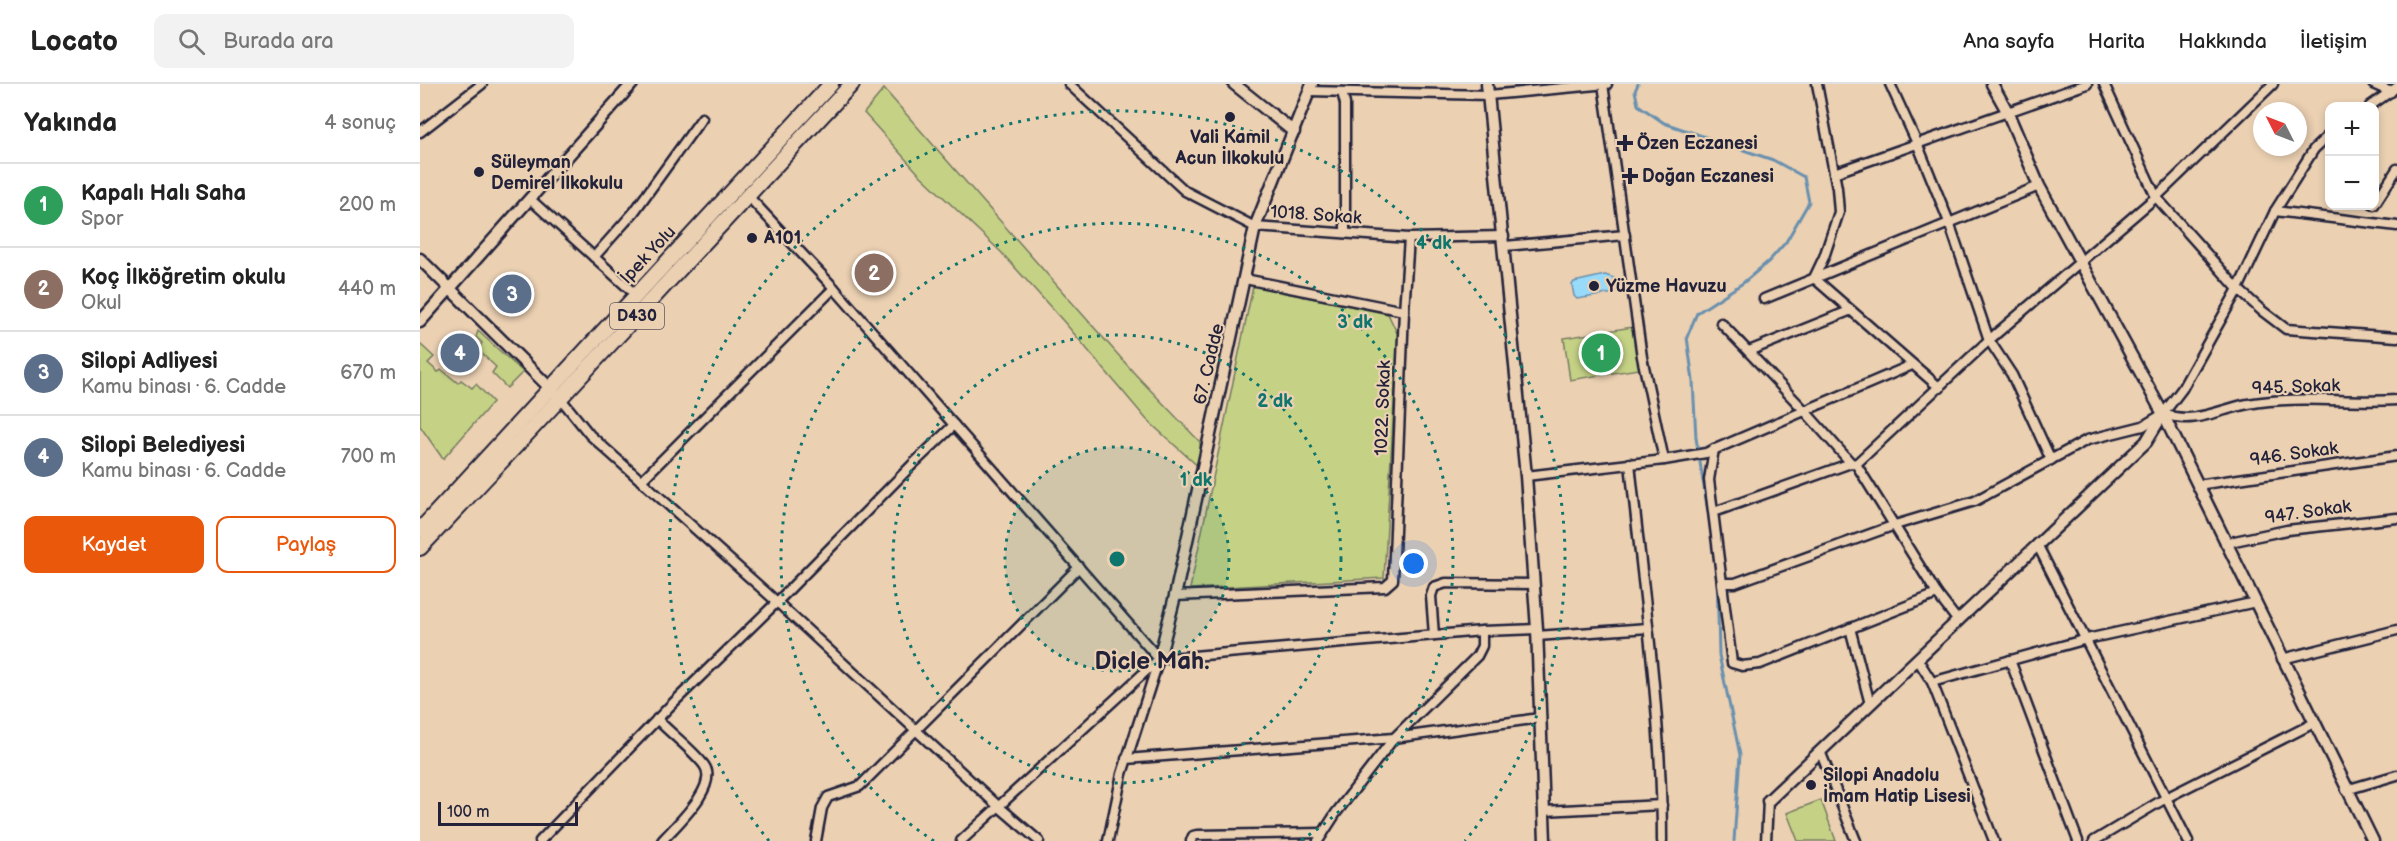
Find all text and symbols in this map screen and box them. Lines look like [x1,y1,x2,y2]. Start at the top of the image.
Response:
search box [154,14,574,68]
text: Locato [30,25,118,58]
icon: search [175,25,208,58]
text: Burada ara [223,28,334,55]
text: Ana sayfa [1963,29,2055,54]
text: Harita [2088,29,2145,54]
text: Hakkında [2178,29,2267,54]
text: İletişim [2300,29,2367,54]
north arrow [2253,102,2307,156]
map controls [2325,102,2379,210]
button: + [2325,102,2379,156]
text: Yakında [24,108,117,139]
marker: Vali Kamil Acun İlkokulu [1223,110,1237,124]
text: 4 sonuç [324,111,396,135]
place label: Vali Kamil Acun İlkokulu [1175,127,1284,169]
place label: Özen Eczanesi [1637,132,1758,154]
marker: Özen Eczanesi [1618,136,1632,150]
place label: Süleyman Demirel İlkokulu [491,152,623,194]
button: − [2325,156,2379,210]
marker: Süleyman Demirel İlkokulu [472,165,486,179]
place label: Doğan Eczanesi [1642,166,1774,187]
marker: Doğan Eczanesi [1623,169,1637,183]
text: Kapalı Halı Saha [81,180,246,207]
text: 1 [39,193,48,217]
text: 200 m [339,193,396,217]
street label: 1018. Sokak [1270,201,1363,229]
text: Spor [81,207,123,231]
street label: İpek Yolu [615,221,680,289]
place label: A101 [763,228,801,249]
marker: A101 [745,231,759,245]
text: 4 dk [1416,233,1452,254]
pin: 2 [854,250,894,296]
text: Koç İlköğretim okulu [81,264,286,291]
pin: 3 [492,272,532,316]
place label: Yüzme Havuzu [1606,276,1726,297]
text: 2 [38,277,49,301]
text: 440 m [338,277,396,301]
marker: Yüzme Havuzu [1587,279,1601,293]
text: Okul [81,291,122,315]
road number: D430 [610,303,664,329]
text: 3 dk [1337,312,1373,333]
street label: 67. Cadde [1189,321,1229,407]
pin: 4 [440,330,480,376]
pin: 1 [1582,330,1620,376]
text: Silopi Adliyesi [81,348,218,375]
street label: 1022. Sokak [1371,360,1395,456]
text: 3 [38,361,49,385]
text: 670 m [340,361,396,385]
text: Kamu binası · 6. Cadde [81,375,286,399]
street label: 945. Sokak [2251,375,2341,399]
text: 2 dk [1257,391,1293,412]
text: Silopi Belediyesi [81,432,245,459]
street label: 946. Sokak [2248,437,2340,471]
text: 4 [38,445,49,469]
text: 700 m [341,445,396,469]
text: Kamu binası · 6. Cadde [81,459,286,483]
text: 1 dk [1180,470,1213,491]
street label: 947. Sokak [2264,496,2353,528]
button: Kaydet [24,516,204,573]
button: Paylaş [216,516,396,573]
centre of rings [1107,549,1127,569]
your location [1399,549,1428,578]
district label: Dicle Mah. [1095,647,1209,676]
place label: Silopi Anadolu İmam Hatip Lisesi [1823,765,1971,807]
marker: Silopi Anadolu İmam Hatip Lisesi [1804,778,1818,792]
scale bar [438,799,578,826]
text: 100 m [447,803,490,822]

